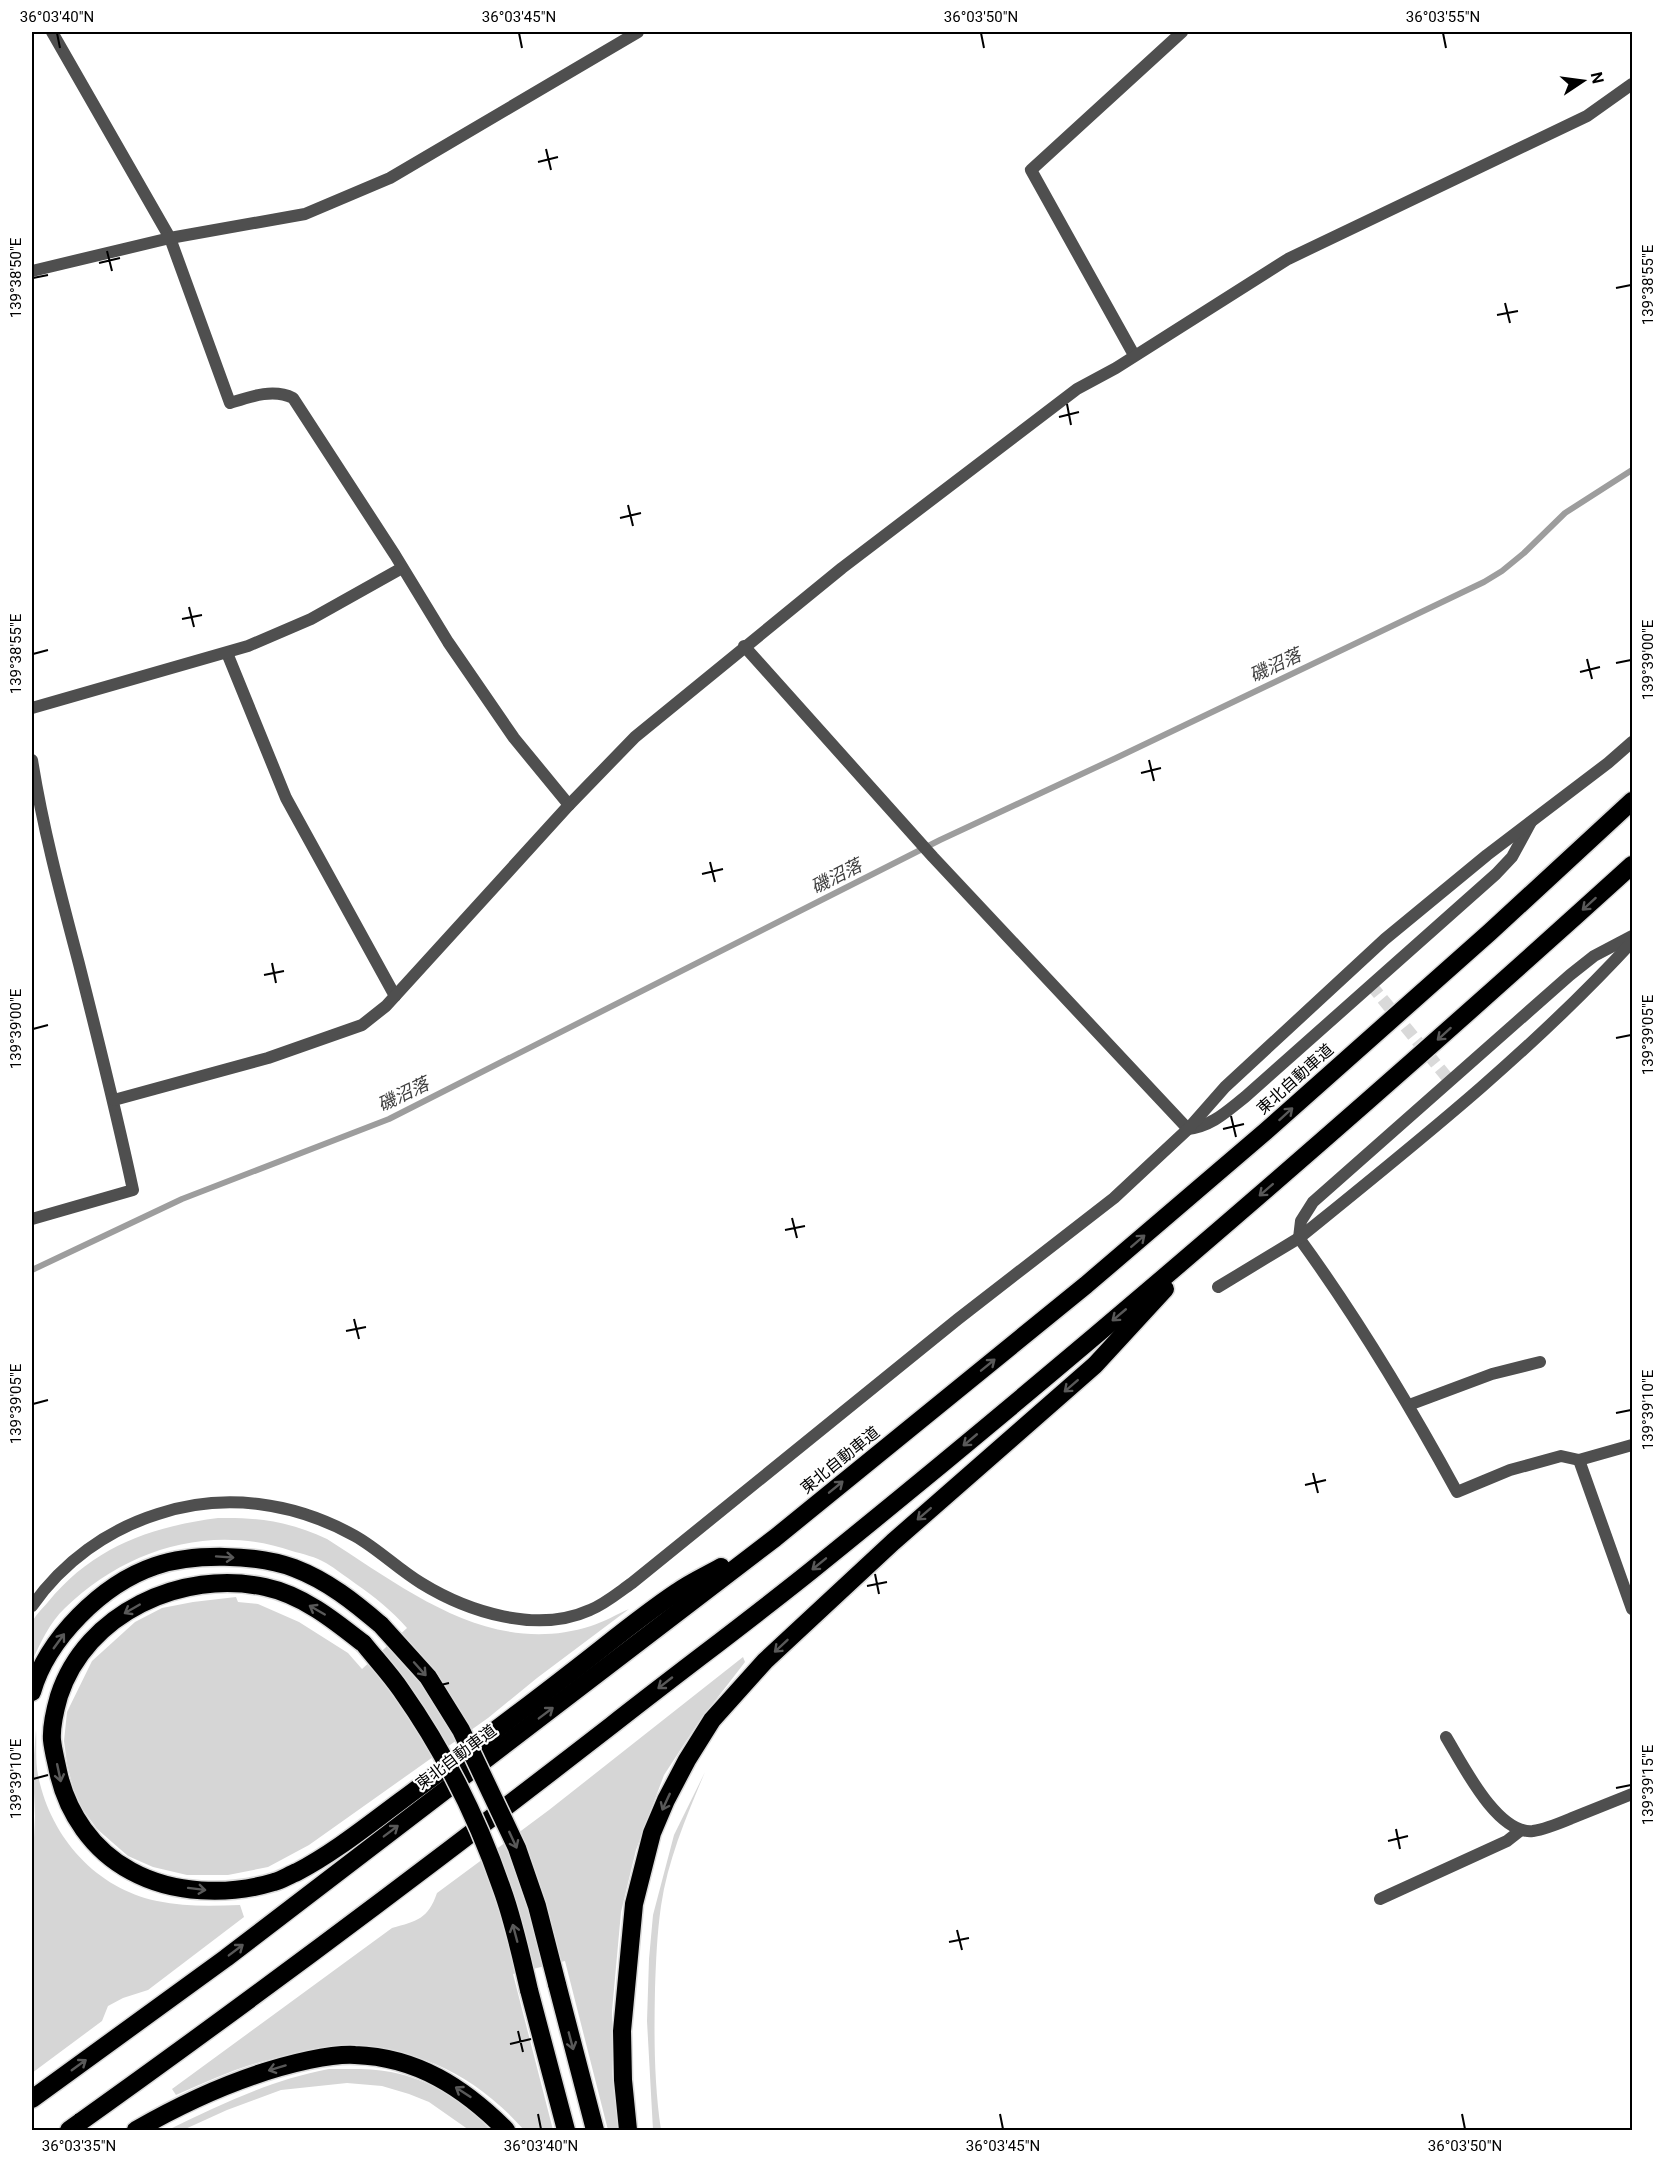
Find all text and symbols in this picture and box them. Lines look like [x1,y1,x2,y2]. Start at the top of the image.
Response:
text: 36°03'40"N [20,8,94,26]
text: 36°03'45"N [482,8,556,26]
text: 36°03'50"N [944,8,1018,26]
text: 36°03'55"N [1406,8,1480,26]
north arrow [1553,51,1613,111]
text: N [1587,70,1608,85]
text: 139°38'50"E [7,237,25,318]
text: 139°38'55"E [1639,244,1657,325]
text: 139°38'55"E [7,613,25,694]
text: 139°39'00"E [1639,619,1657,700]
water label: 磯沼落 [1246,643,1307,686]
water label: 磯沼落 [807,853,867,898]
one-way arrow [1582,897,1597,911]
text: 139°39'00"E [7,988,25,1069]
text: 139°39'05"E [1639,994,1657,1075]
one-way arrow [1437,1027,1452,1041]
street label: 東北自動車道 [1253,1040,1337,1118]
water label: 磯沼落 [374,1071,435,1115]
one-way arrow [1278,1107,1294,1120]
one-way arrow [1258,1183,1274,1197]
one-way arrow [1130,1234,1146,1247]
one-way arrow [1111,1308,1127,1321]
one-way arrow [980,1358,996,1371]
text: 139°39'05"E [7,1363,25,1444]
text: 139°39'10"E [1639,1369,1657,1450]
one-way arrow [1064,1379,1079,1393]
street label: 東北自動車道 [797,1422,883,1498]
one-way arrow [962,1433,978,1446]
one-way arrow [828,1481,844,1494]
one-way arrow [917,1507,932,1521]
one-way arrow [215,1552,235,1563]
one-way arrow [811,1557,827,1570]
one-way arrow [124,1603,141,1615]
one-way arrow [309,1604,326,1616]
one-way arrow [53,1634,65,1650]
one-way arrow [774,1639,789,1653]
one-way arrow [413,1661,427,1676]
one-way arrow [658,1677,674,1690]
one-way arrow [538,1706,554,1719]
street label: 東北自動車道 [412,1721,500,1793]
text: 139°39'10"E [7,1738,25,1819]
text: 139°39'15"E [1639,1744,1657,1825]
one-way arrow [53,1763,65,1782]
one-way arrow [660,1792,672,1810]
one-way arrow [383,1825,399,1838]
one-way arrow [507,1830,519,1848]
one-way arrow [186,1884,206,1895]
one-way arrow [509,1924,521,1943]
one-way arrow [228,1943,244,1956]
one-way arrow [566,2031,578,2050]
one-way arrow [70,2058,86,2071]
one-way arrow [267,2063,286,2074]
one-way arrow [454,2085,471,2098]
text: 36°03'35"N [42,2137,116,2155]
text: 36°03'40"N [504,2137,578,2155]
text: 36°03'45"N [966,2137,1040,2155]
text: 36°03'50"N [1428,2137,1502,2155]

